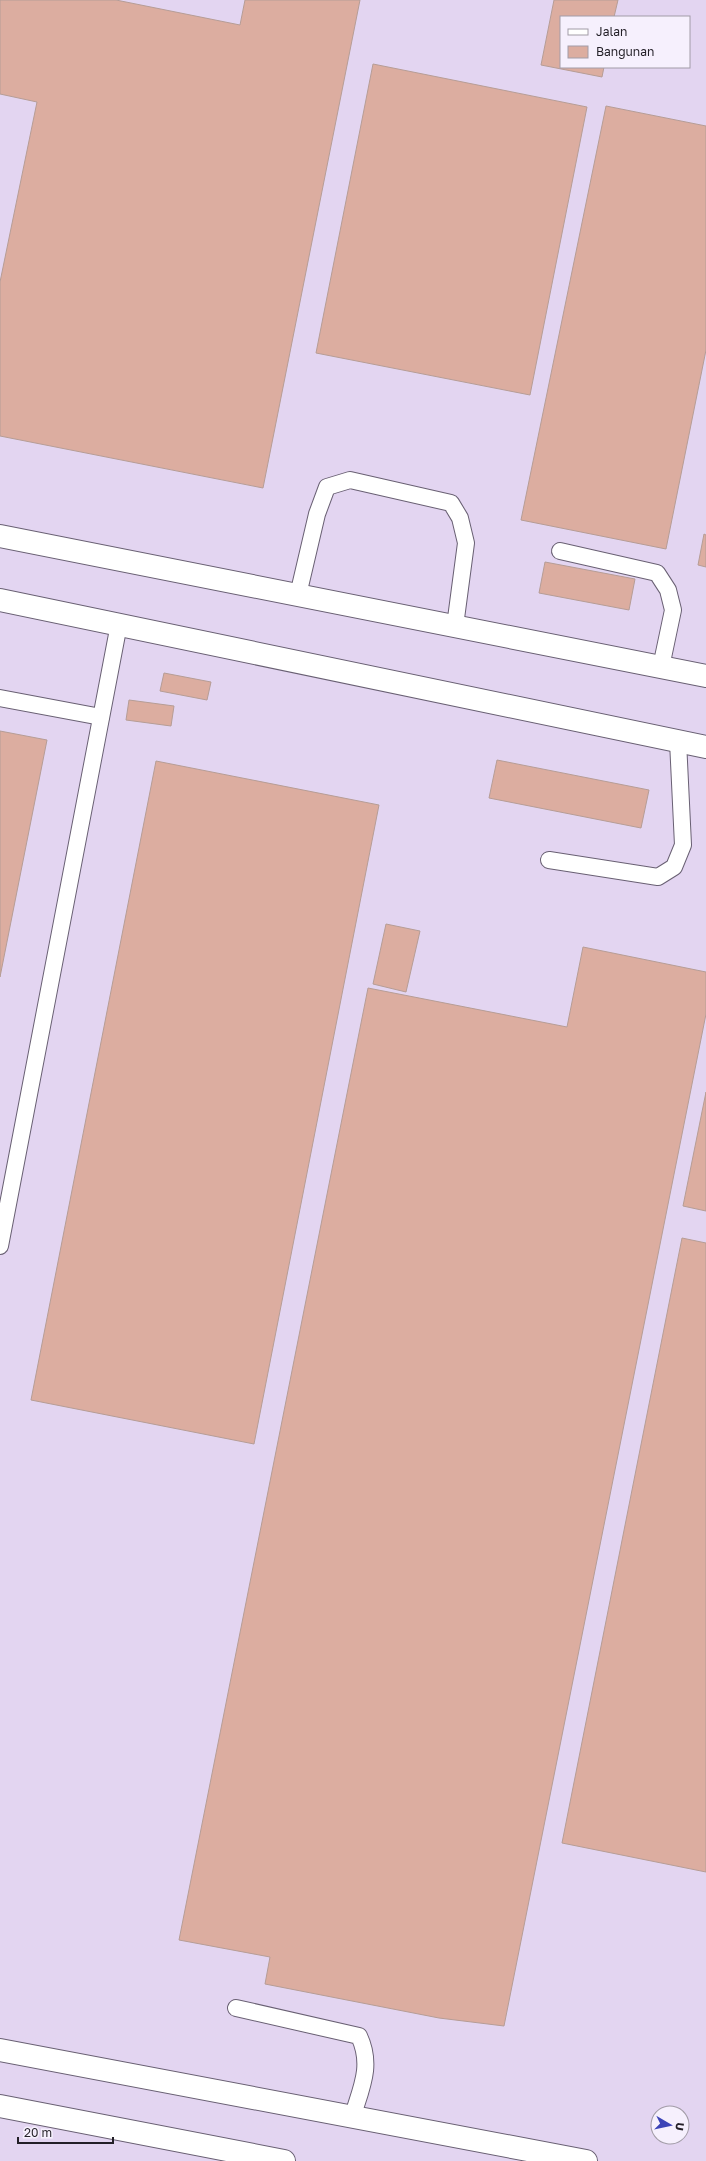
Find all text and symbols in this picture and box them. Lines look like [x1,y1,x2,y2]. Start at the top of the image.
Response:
legend [560,16,690,68]
text: Jalan [596,24,627,39]
text: Bangunan [596,44,654,59]
north arrow [650,2105,690,2145]
scale bar [18,2119,113,2145]
text: U [673,2122,687,2132]
text: 20 m [24,2125,52,2140]

